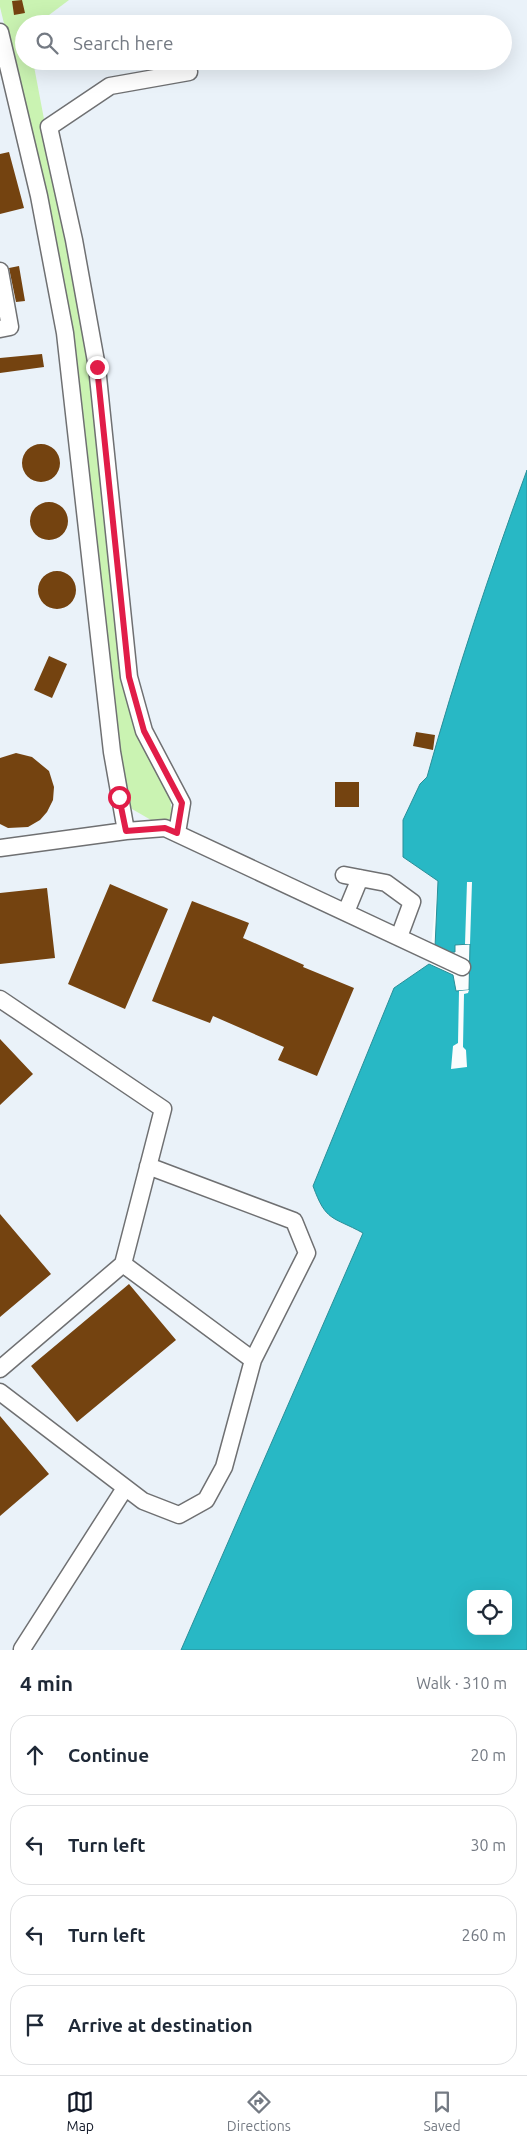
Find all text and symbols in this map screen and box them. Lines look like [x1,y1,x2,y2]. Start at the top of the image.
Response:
search box [15,15,512,70]
icon: search [33,29,61,57]
text: Search here [73,32,173,54]
route end [86,356,109,379]
route start [108,786,131,809]
map controls [467,1590,512,1635]
button: locate [467,1590,512,1635]
text: 4 min [20,1671,73,1695]
text: Walk · 310 m [416,1674,507,1692]
icon: ahead [21,1741,49,1769]
text: Continue [68,1744,149,1766]
text: 20 m [470,1746,506,1764]
icon: left [21,1831,49,1859]
text: Turn left [68,1834,146,1856]
text: 30 m [470,1836,506,1854]
icon: left [21,1921,49,1949]
text: Turn left [68,1924,146,1946]
text: 260 m [461,1926,506,1944]
icon: arrive [21,2011,49,2039]
text: Arrive at destination [68,2014,253,2036]
tab: Map [66,2088,94,2134]
tab: Directions [227,2088,291,2134]
tab: Saved [423,2088,461,2134]

